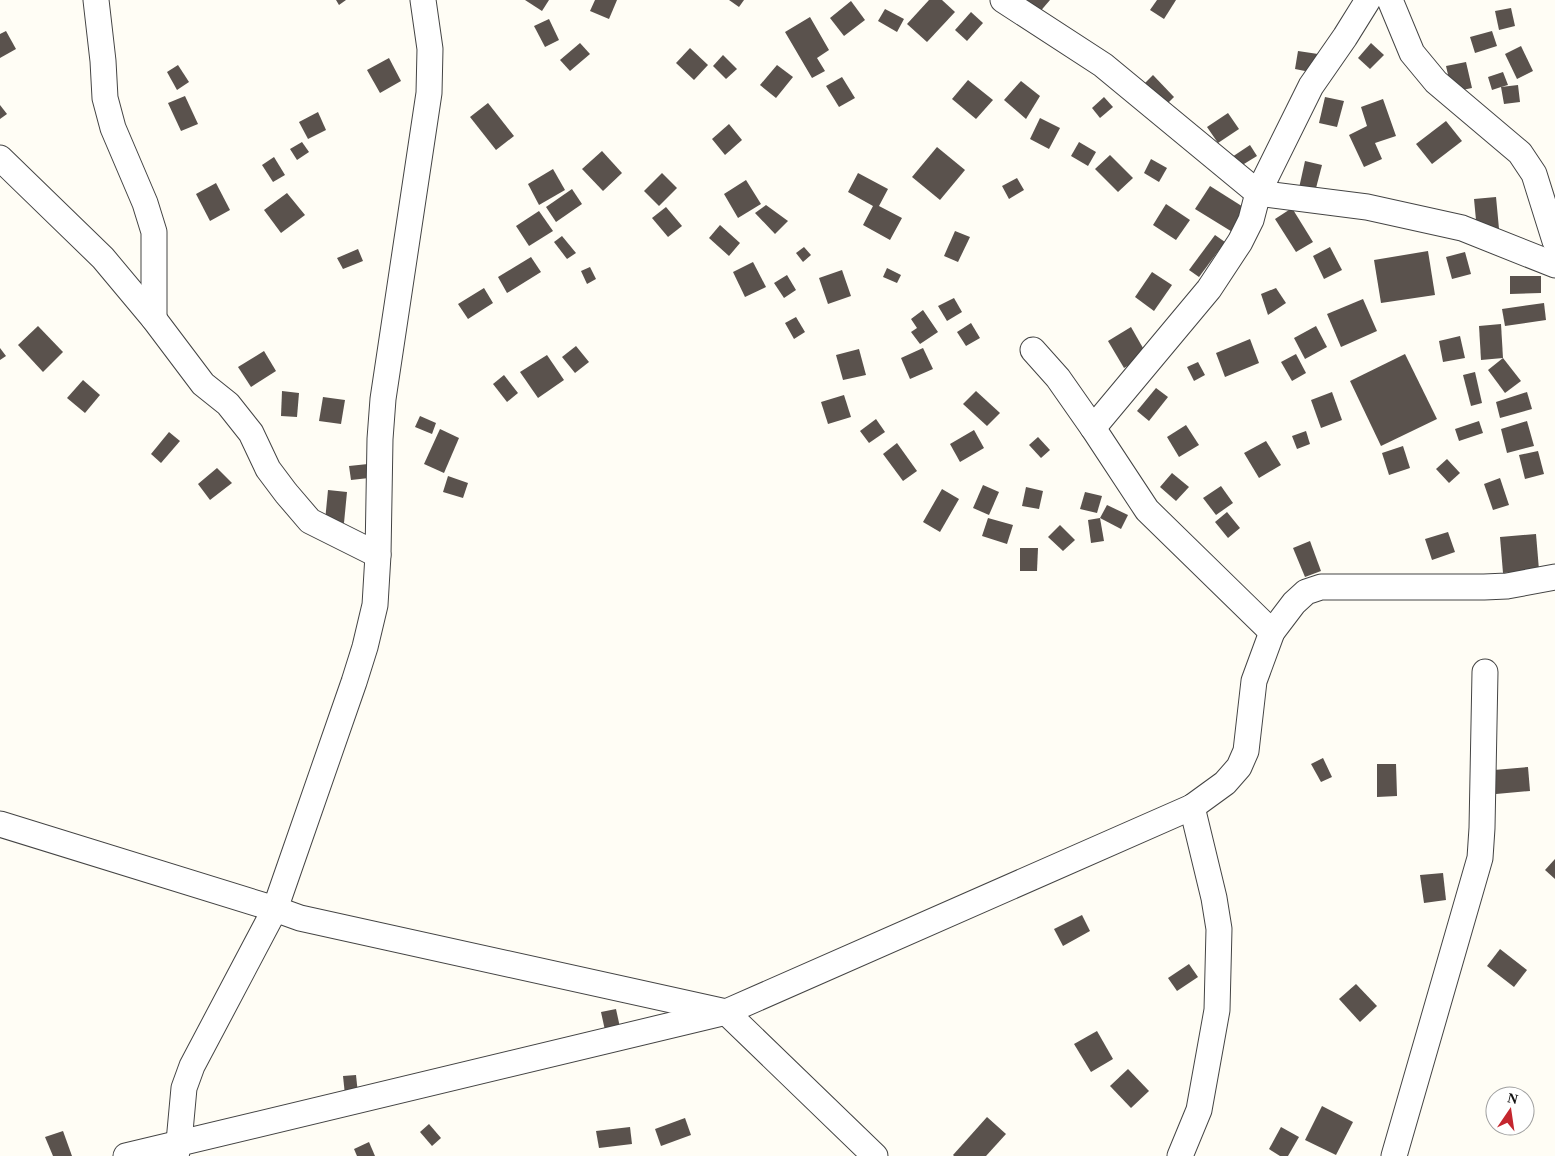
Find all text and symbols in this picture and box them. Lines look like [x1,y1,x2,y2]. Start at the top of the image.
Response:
north arrow [1485,1086,1535,1136]
text: N [1506,1090,1519,1107]

